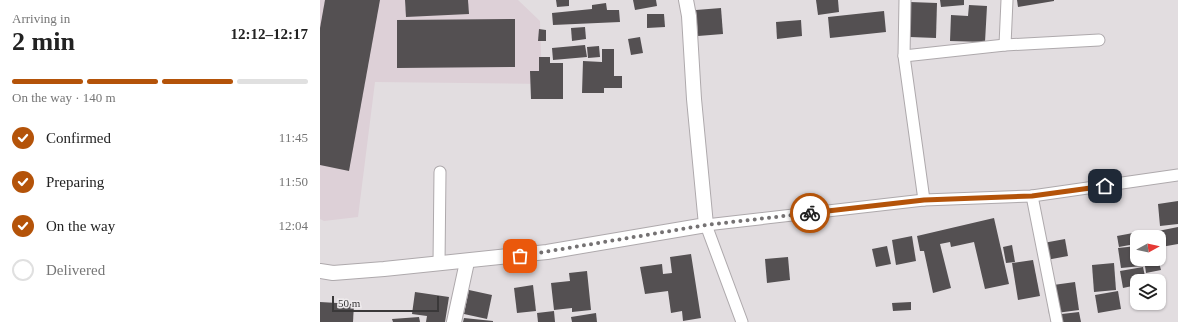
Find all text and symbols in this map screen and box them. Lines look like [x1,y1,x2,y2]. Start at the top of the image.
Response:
text: Arriving in [12,11,70,26]
text: 12:12–12:17 [231,26,308,42]
text: 2 min [12,27,75,56]
text: On the way · 140 m [12,90,116,105]
icon: check [12,127,34,149]
text: Confirmed [46,130,111,146]
text: 11:45 [279,130,308,145]
pin [1088,169,1122,203]
icon: check [12,171,34,193]
text: Preparing [46,174,104,190]
text: 11:50 [279,174,308,189]
icon: home [1094,175,1116,197]
courier [790,193,830,233]
icon: bike [799,202,821,224]
icon: check [12,215,34,237]
text: On the way [46,218,115,234]
text: 12:04 [278,218,308,233]
north arrow [1130,230,1166,266]
map controls [1130,230,1166,310]
pin [503,239,537,273]
icon: bag [509,245,531,267]
text: Delivered [46,262,105,278]
button: layers [1130,274,1166,310]
scale bar [332,294,439,313]
text: 50 m [338,297,360,309]

